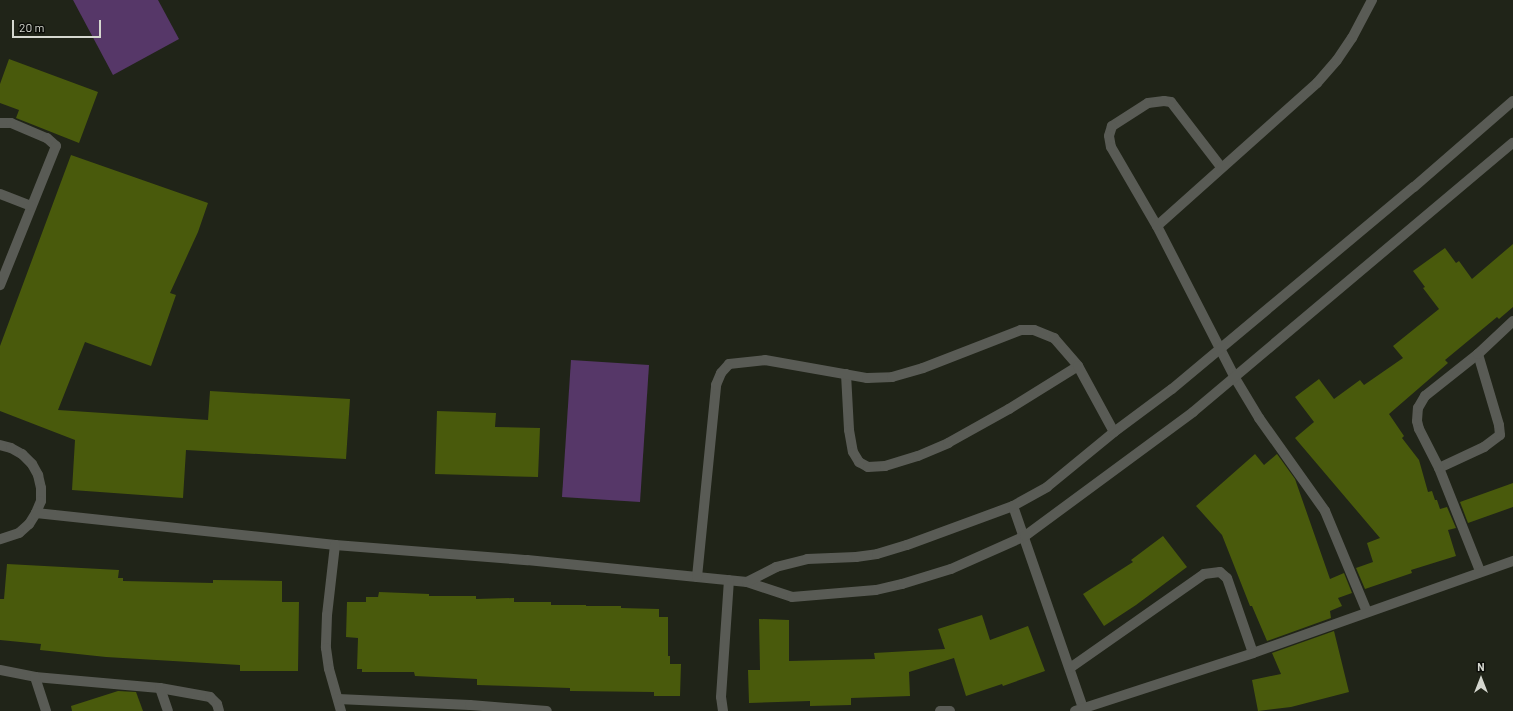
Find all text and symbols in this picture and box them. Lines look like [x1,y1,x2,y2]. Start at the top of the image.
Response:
scale bar [14,12,103,38]
text: 20 m [19,20,45,34]
north arrow [1461,659,1501,699]
text: N [1477,660,1485,673]

